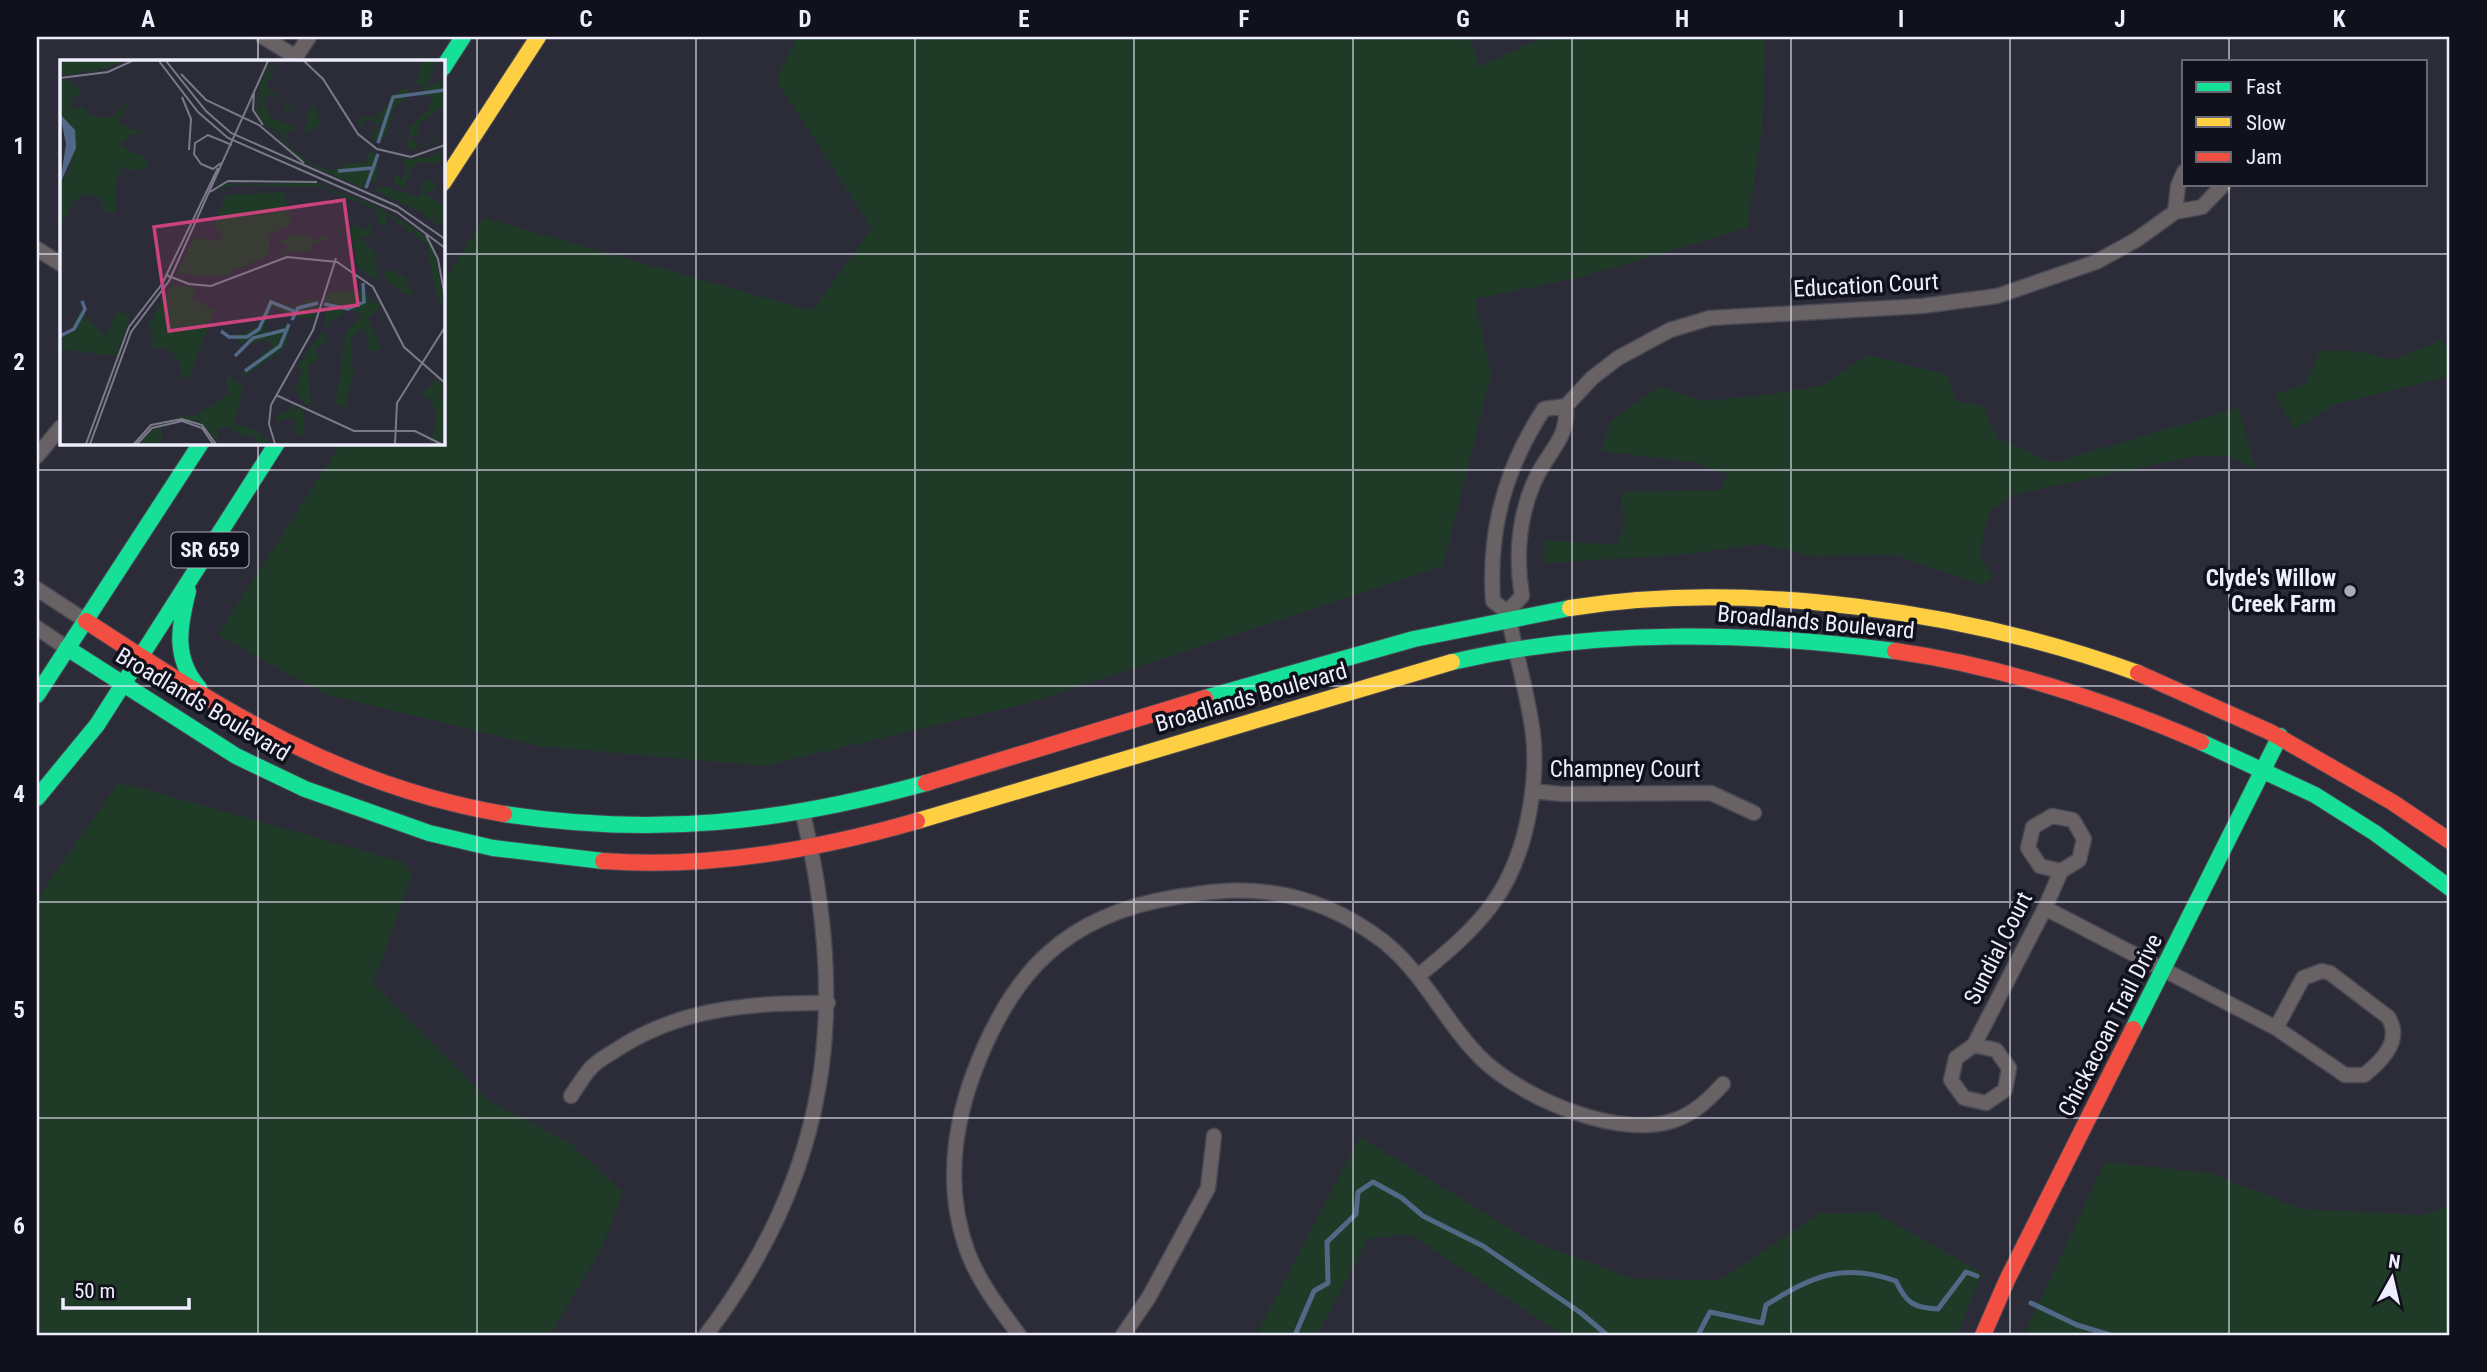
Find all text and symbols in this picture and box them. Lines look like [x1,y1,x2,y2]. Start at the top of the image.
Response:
text: A [141,6,155,33]
text: B [361,6,373,33]
text: C [579,6,593,33]
text: D [799,6,812,33]
text: E [1018,6,1030,33]
text: F [1239,6,1250,33]
text: G [1456,6,1470,33]
text: H [1675,6,1689,33]
text: I [1898,6,1904,33]
text: J [2114,6,2126,33]
text: K [2333,6,2346,33]
inset map [60,60,444,444]
legend [2182,60,2428,186]
text: Fast [2246,75,2282,99]
text: Slow [2246,111,2286,135]
text: 1 [13,133,25,160]
text: Jam [2246,145,2282,169]
street label: Education Court [1793,268,1939,303]
text: 2 [13,349,25,376]
road number: SR 659 [172,532,248,568]
text: 3 [13,565,25,592]
place label: Clyde's Willow Creek Farm [2206,565,2336,618]
marker: Clyde's Willow Creek Farm [2342,583,2358,599]
street label: Broadlands Boulevard [1716,600,1916,645]
street label: Broadlands Boulevard [111,642,295,767]
street label: Broadlands Boulevard [1152,657,1350,738]
street label: Champney Court [1550,756,1700,783]
text: 4 [13,781,25,808]
street label: Sundial Court [1959,888,2038,1009]
street label: Chickacoan Trail Drive [2053,930,2168,1121]
text: 5 [13,997,25,1024]
text: 6 [13,1213,25,1240]
north arrow [2358,1242,2428,1312]
text: N [2387,1249,2402,1274]
scale bar [63,1267,189,1311]
text: 50 m [74,1279,115,1303]

